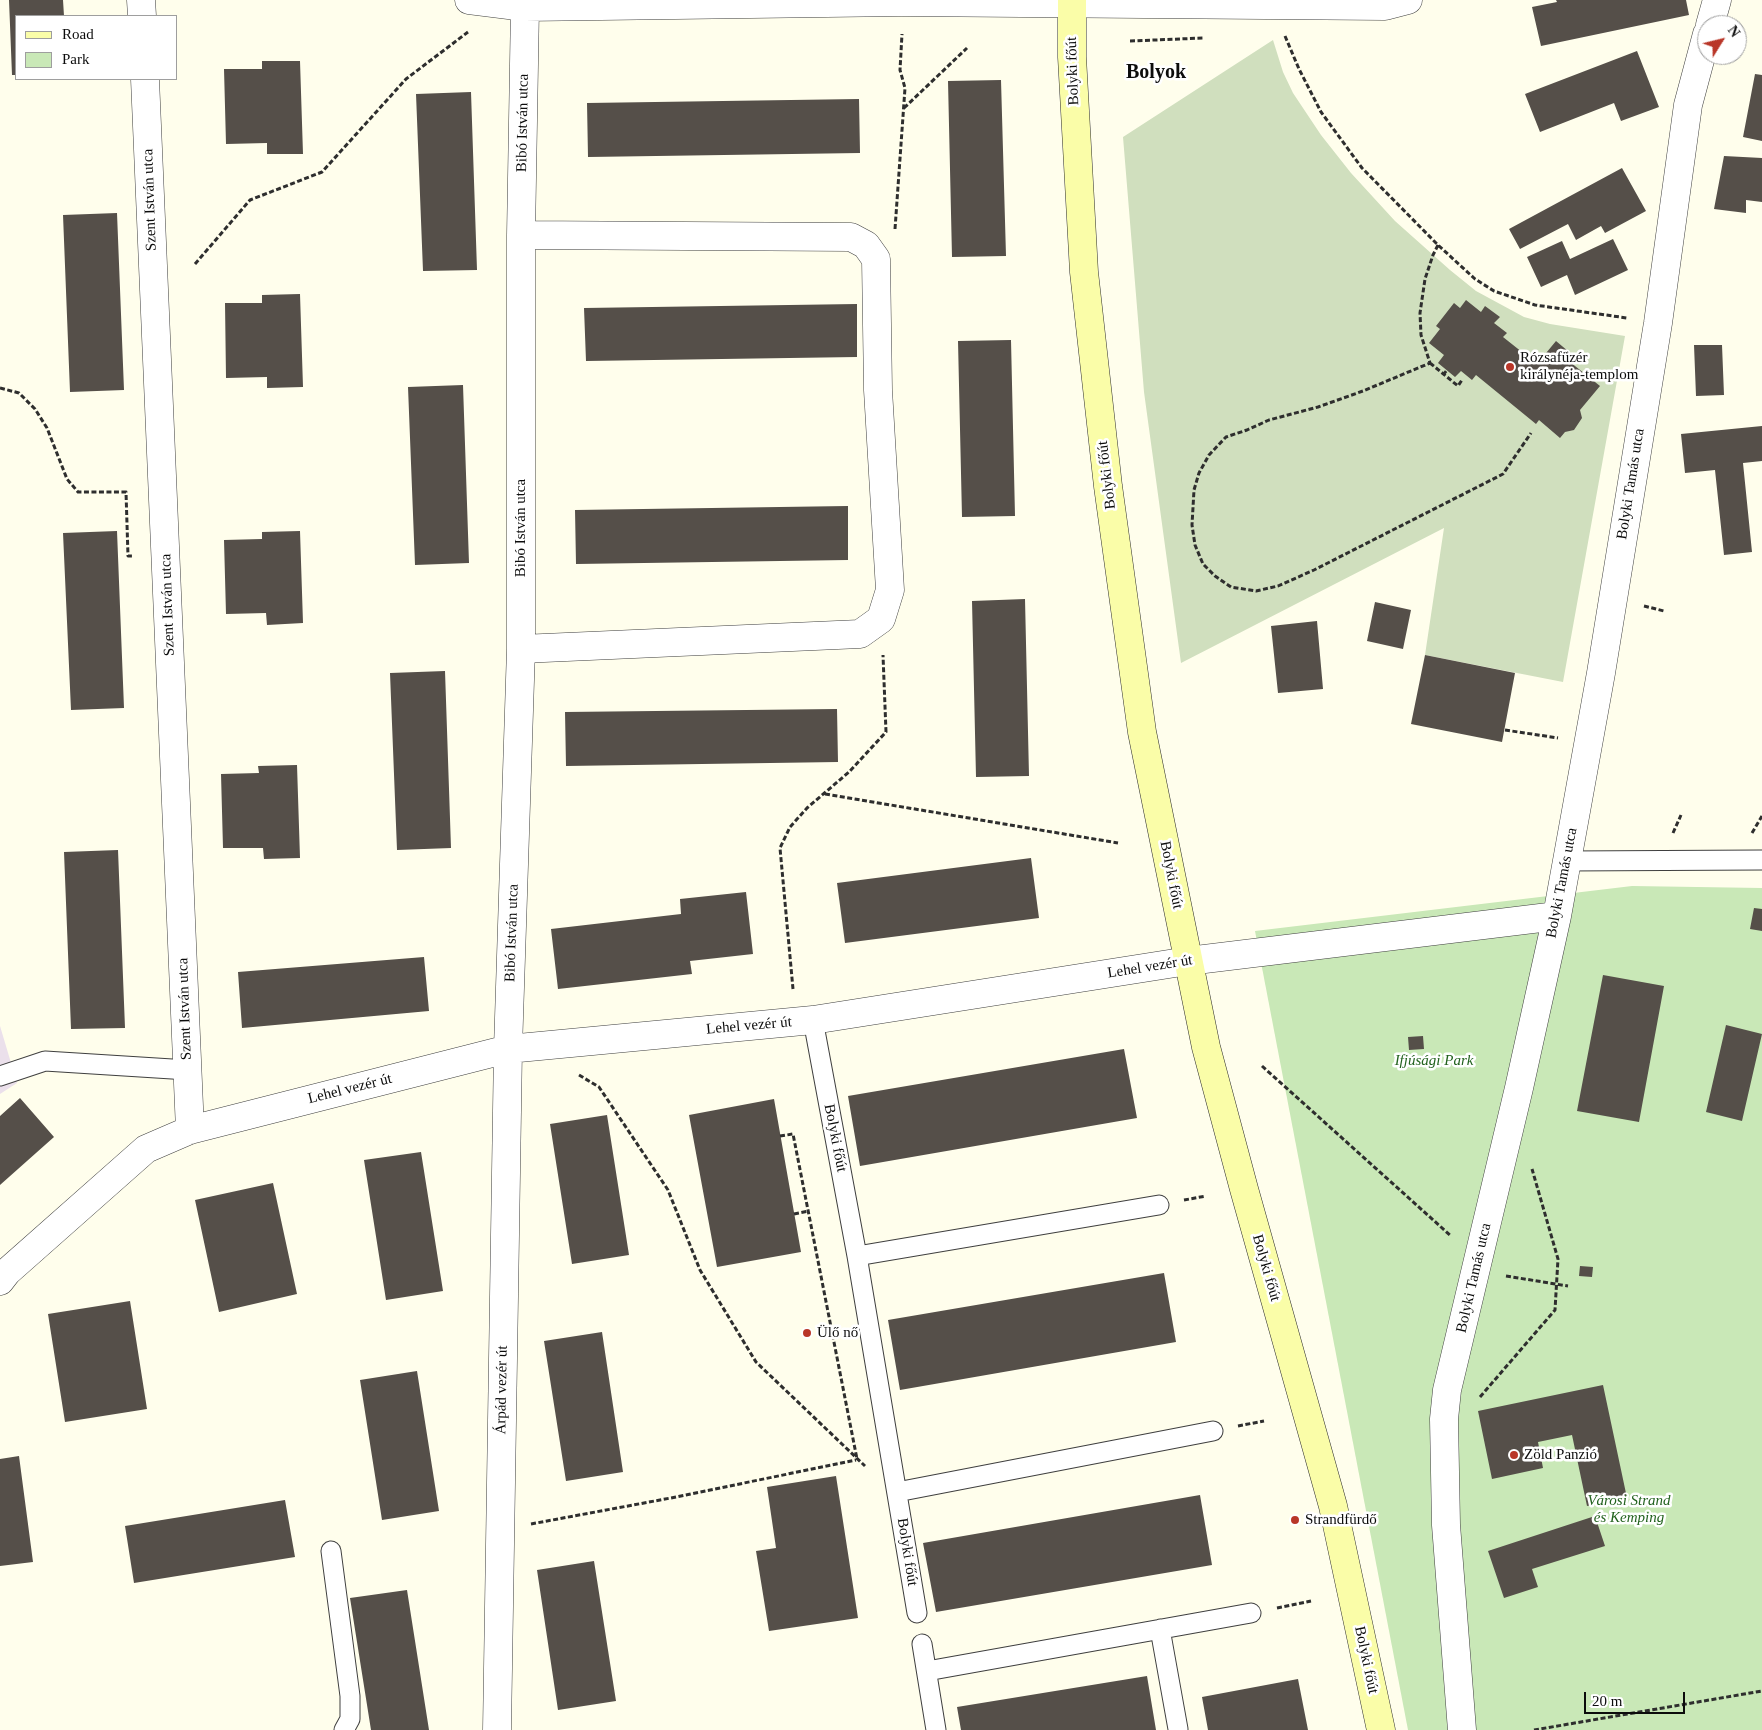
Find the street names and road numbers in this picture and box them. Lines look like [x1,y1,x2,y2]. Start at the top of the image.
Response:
street label: Bolyki főút [1063,36,1083,106]
street label: Bibó István utca [513,74,533,172]
street label: Szent István utca [139,148,161,252]
street label: Bolyki Tamás utca [1613,427,1649,541]
street label: Bolyki főút [1094,440,1120,510]
street label: Bibó István utca [512,479,530,577]
street label: Szent István utca [157,553,179,657]
street label: Bolyki Tamás utca [1542,826,1582,940]
street label: Bolyki főút [1156,840,1186,910]
street label: Bibó István utca [501,884,523,982]
street label: Lehel vezér út [1106,951,1194,983]
street label: Szent István utca [174,957,196,1061]
street label: Lehel vezér út [705,1013,793,1039]
street label: Lehel vezér út [306,1070,394,1108]
street label: Bolyki főút [820,1103,850,1173]
street label: Bolyki Tamás utca [1453,1221,1495,1335]
street label: Bolyki főút [1248,1232,1284,1304]
street label: Árpád vezér út [492,1345,512,1435]
street label: Bolyki főút [893,1517,921,1587]
street label: Bolyki főút [1350,1625,1382,1695]

